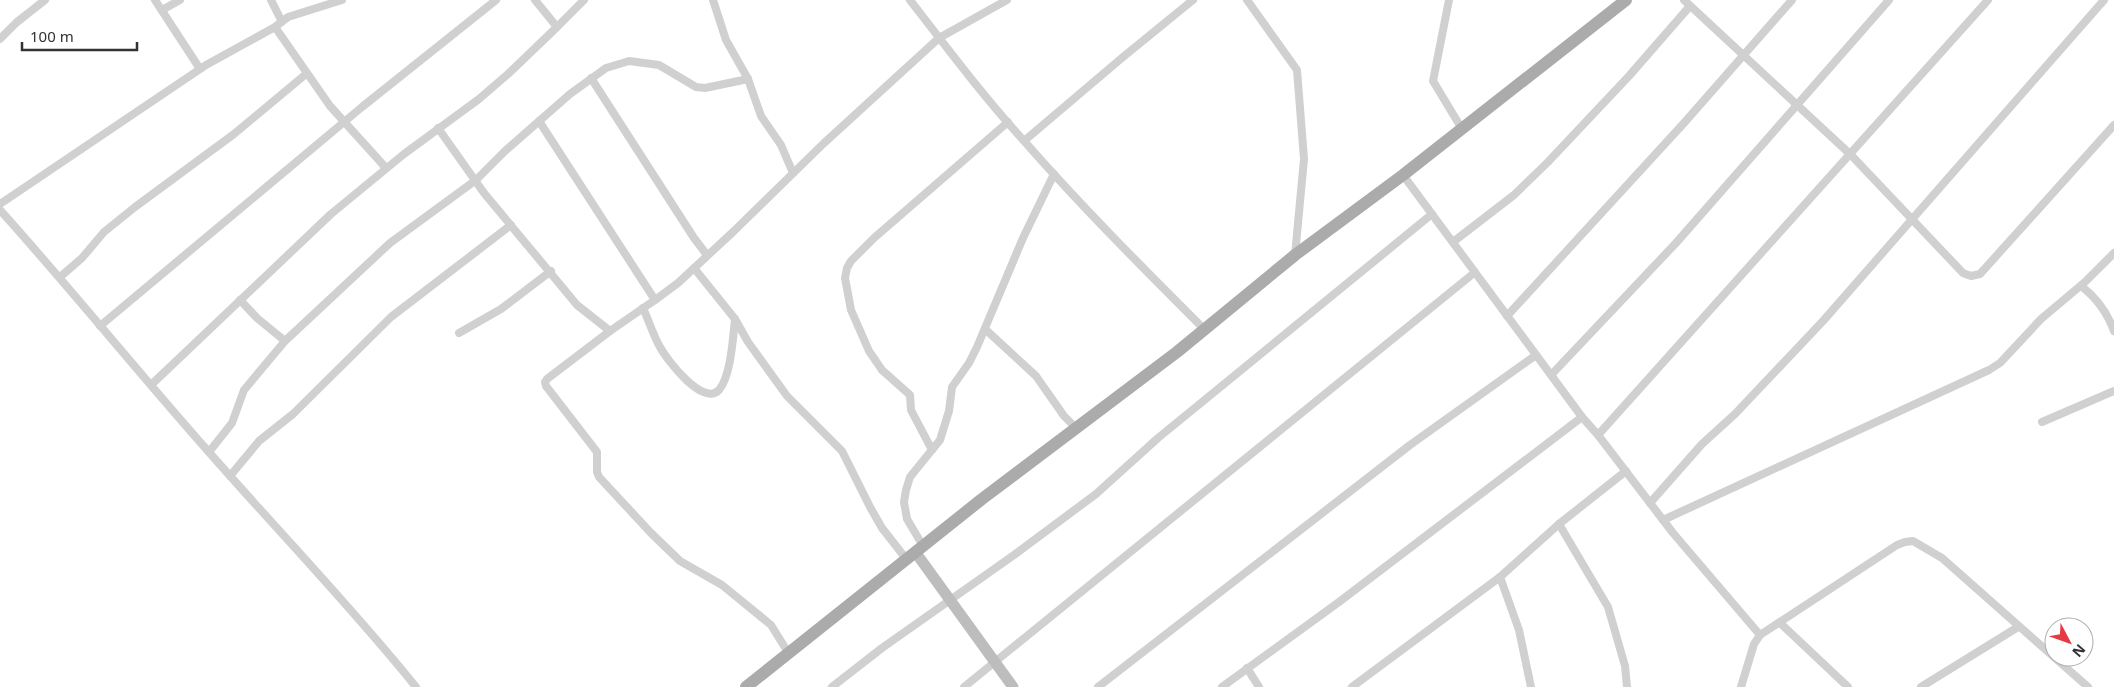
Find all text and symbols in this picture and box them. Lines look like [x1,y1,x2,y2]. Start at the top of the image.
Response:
scale bar [22,20,138,52]
text: 100 m [30,26,74,46]
north arrow [2044,617,2094,667]
text: N [2068,640,2090,661]

